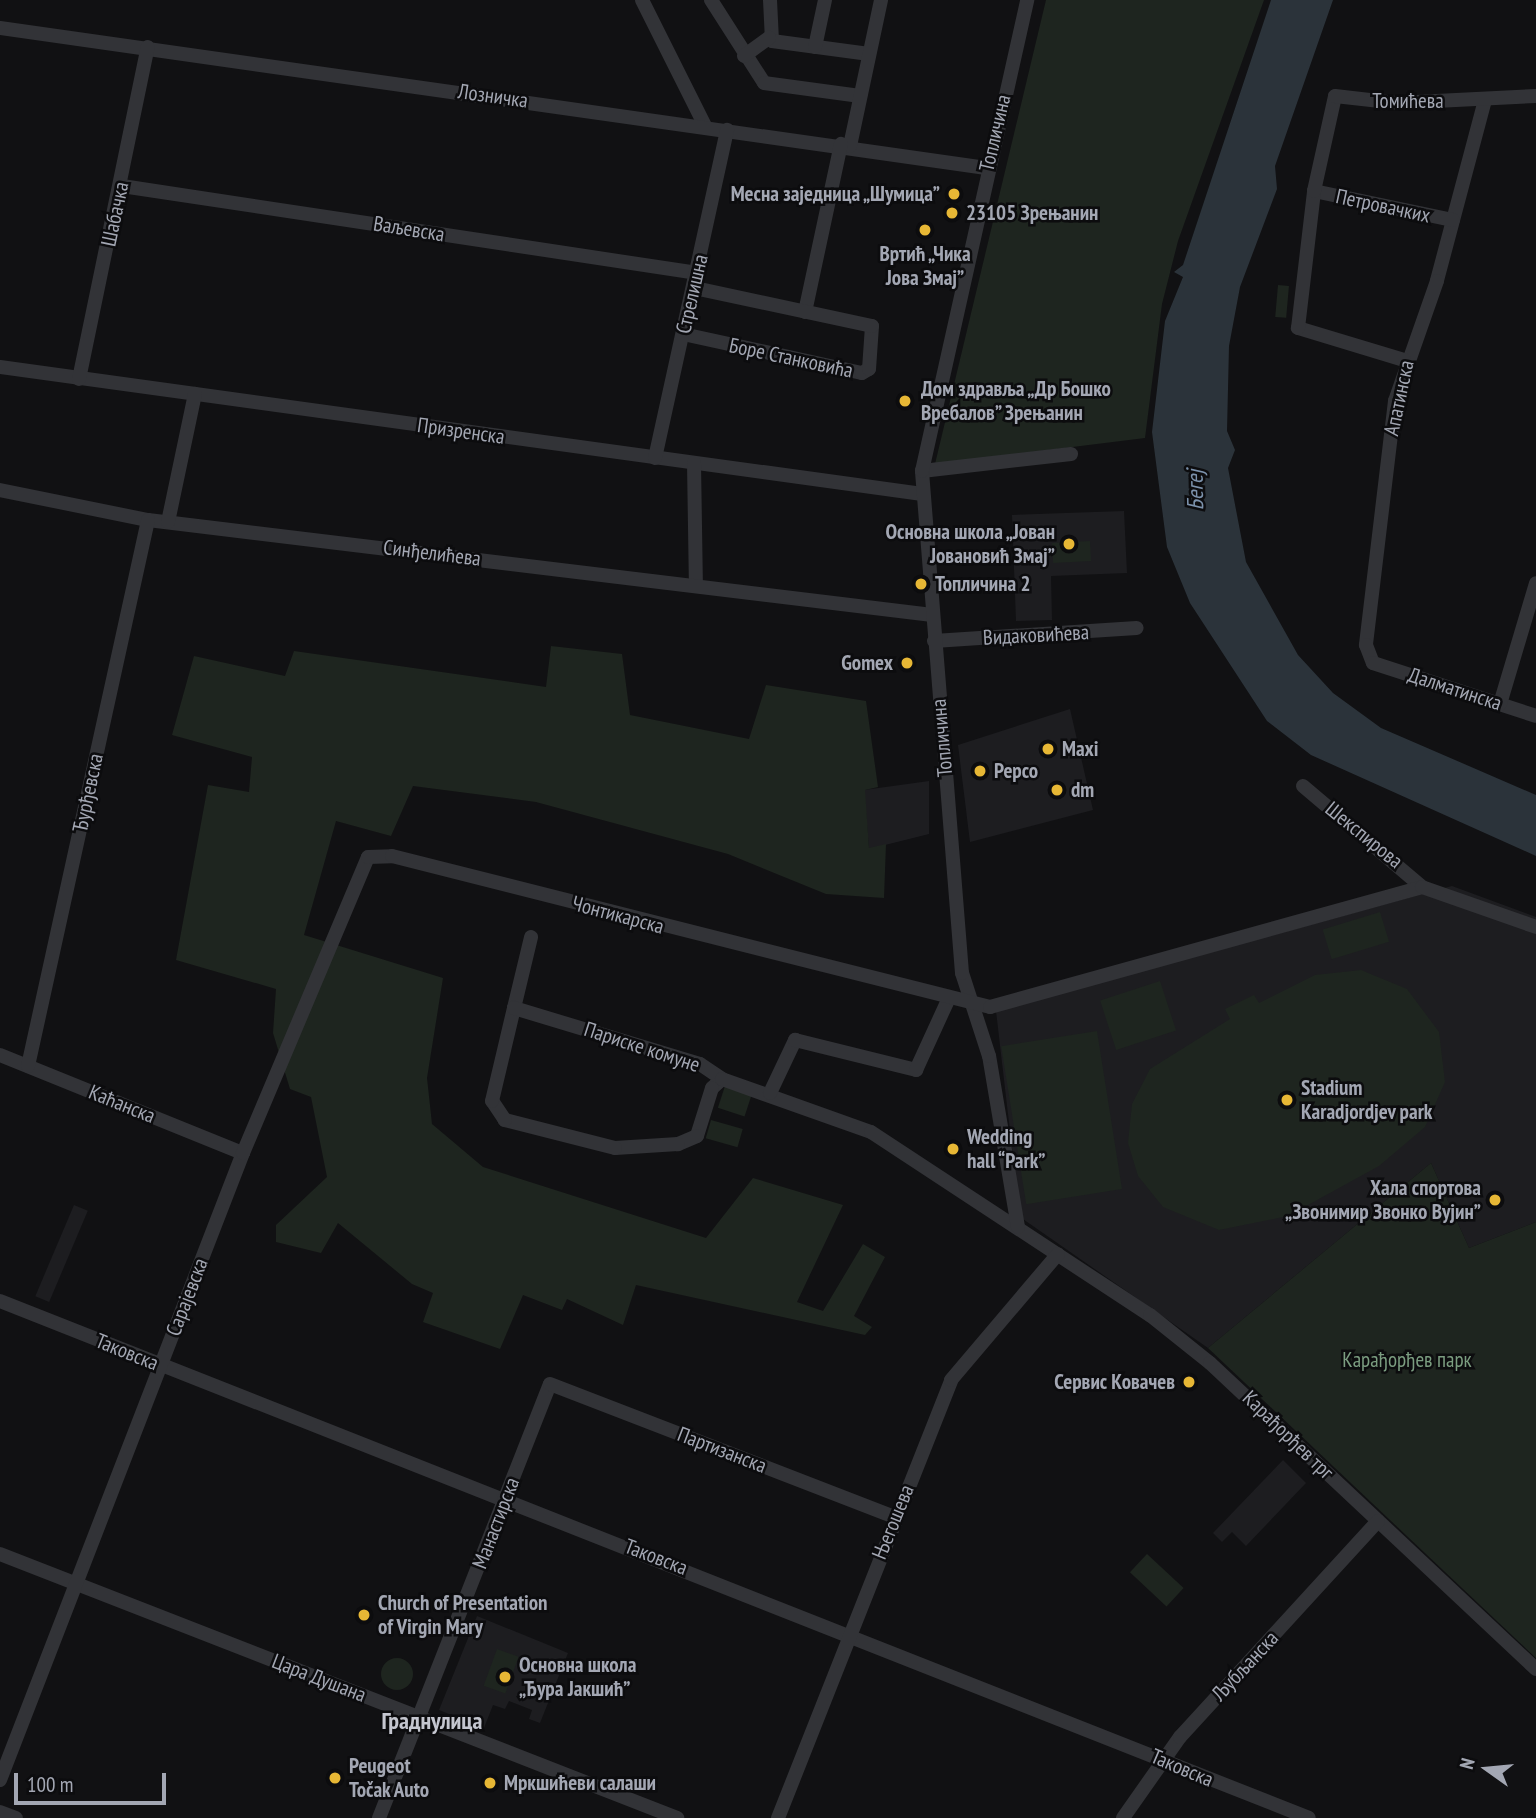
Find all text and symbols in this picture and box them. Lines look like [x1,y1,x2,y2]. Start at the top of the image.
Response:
street label: Лозничка [457,79,529,113]
street label: Томићева [1372,88,1444,114]
street label: Топличина [974,92,1016,174]
street label: Шабачка [96,179,134,249]
place label: Месна заједница „Шумица” [729,181,940,207]
street label: Петровачких [1334,184,1432,228]
marker: Месна заједница „Шумица” [946,186,962,202]
place label: 23105 Зрењанин [966,200,1098,226]
marker: 23105 Зрењанин [944,205,960,221]
street label: Ваљевска [372,211,446,247]
marker: Вртић „Чика Јова Змај” [917,222,933,238]
place label: Вртић „Чика Јова Змај” [879,241,971,291]
street label: Стрелишна [671,252,713,336]
street label: Боре Станковића [727,333,855,383]
street label: Апатинска [1379,358,1419,438]
place label: Дом здравља „Др Бошко Вребалов” Зрењанин [921,376,1112,426]
marker: Дом здравља „Др Бошко Вребалов” Зрењанин [895,391,915,411]
street label: Призренска [416,412,506,450]
water label: Бегеј [1181,469,1209,511]
place label: Основна школа „Јован Јовановић Змај” [884,519,1055,569]
street label: Синђелићева [382,535,482,571]
marker: Основна школа „Јован Јовановић Змај” [1061,536,1077,552]
place label: Топличина 2 [935,571,1030,597]
marker: Топличина 2 [913,576,929,592]
street label: Видаковићева [982,620,1090,650]
place label: Gomex [841,650,893,676]
marker: Gomex [899,655,915,671]
street label: Далматинска [1405,662,1505,716]
street label: Топличина [926,698,958,778]
place label: Maxi [1062,736,1099,762]
marker: Maxi [1040,741,1056,757]
street label: Ђурђевска [67,751,109,835]
place label: Pepco [994,758,1038,784]
marker: Pepco [972,763,988,779]
place label: dm [1071,777,1094,803]
marker: dm [1049,782,1065,798]
street label: Шекспирова [1320,796,1408,874]
street label: Чонтикарска [569,891,667,939]
street label: Париске комуне [581,1016,703,1078]
place label: Stadium Karadjordjev park [1301,1075,1433,1125]
street label: Каћанска [85,1079,159,1129]
marker: Stadium Karadjordjev park [1279,1092,1295,1108]
place label: Wedding hall “Park” [967,1124,1047,1174]
marker: Wedding hall “Park” [945,1141,961,1157]
place label: Хала спортова „Звонимир Звонко Вујин” [1285,1175,1481,1225]
marker: Хала спортова „Звонимир Звонко Вујин” [1487,1192,1503,1208]
street label: Сарајевска [161,1255,213,1339]
street label: Таковска [92,1328,162,1376]
park label: Карађорђев парк [1342,1347,1472,1373]
place label: Сервис Ковачев [1054,1369,1175,1395]
marker: Сервис Ковачев [1181,1374,1197,1390]
street label: Карађорђев трг [1237,1385,1339,1485]
street label: Партизанска [674,1422,770,1478]
street label: Манастирска [467,1474,525,1572]
street label: Његошева [867,1481,919,1563]
street label: Таковска [621,1534,691,1580]
place label: Church of Presentation of Virgin Mary [378,1590,548,1640]
marker: Church of Presentation of Virgin Mary [356,1607,372,1623]
street label: Љубљанска [1206,1626,1284,1706]
street label: Цара Душана [268,1648,370,1708]
place label: Основна школа „Ђура Јакшић” [519,1652,636,1702]
marker: Основна школа „Ђура Јакшић” [497,1669,513,1685]
district label: Граднулица [382,1707,482,1735]
north arrow [1452,1734,1522,1804]
street label: Таковска [1147,1744,1217,1792]
place label: Peugeot Točak Auto [349,1753,430,1803]
text: N [1454,1756,1480,1772]
scale bar [18,1758,170,1802]
marker: Peugeot Točak Auto [327,1770,343,1786]
place label: Мркшићеви салаши [504,1770,656,1796]
text: 100 m [27,1771,73,1798]
marker: Мркшићеви салаши [482,1775,498,1791]

